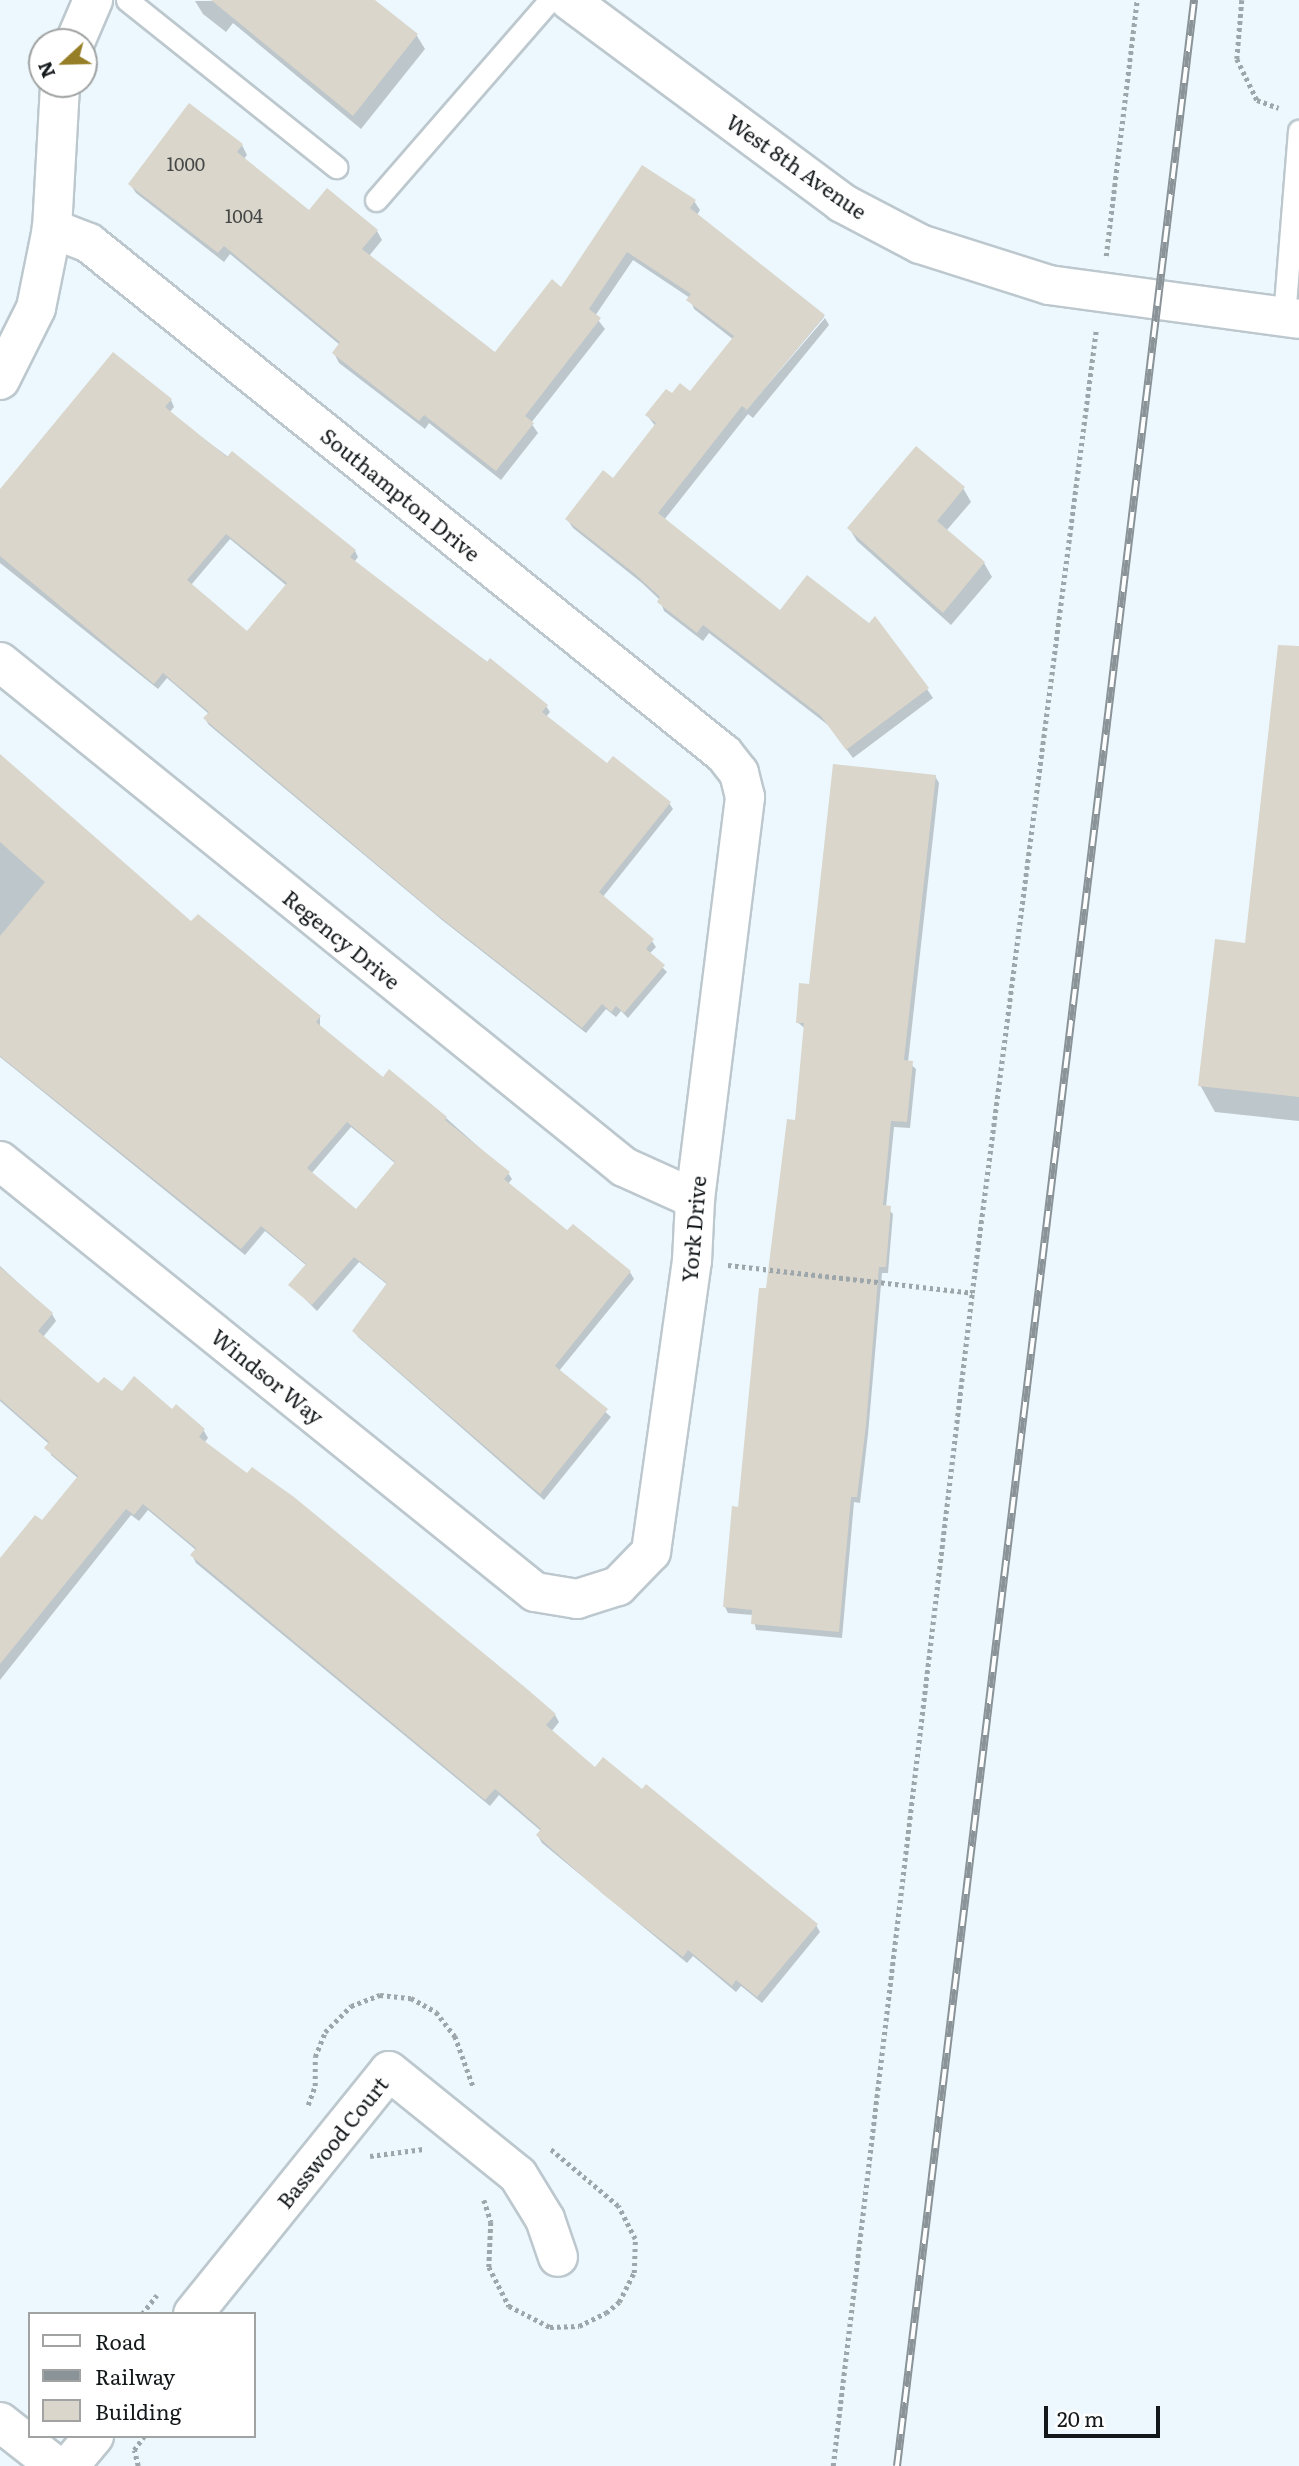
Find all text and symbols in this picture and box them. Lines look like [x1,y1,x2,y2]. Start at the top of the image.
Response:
north arrow [28,28,98,98]
text: N [29,57,61,83]
street label: West 8th Avenue [722,108,872,224]
house number: 1000 [167,153,205,175]
house number: 1004 [225,205,263,227]
street label: Southampton Drive [316,422,486,566]
street label: Regency Drive [278,884,406,994]
street label: York Drive [676,1175,710,1283]
street label: Windsor Way [207,1323,329,1429]
street label: Basswood Court [271,2071,393,2213]
legend [28,2312,256,2438]
text: Road [95,2325,146,2356]
text: Railway [95,2360,175,2391]
scale bar [1047,2392,1162,2436]
text: Building [95,2395,181,2426]
text: 20 m [1057,2402,1104,2433]

